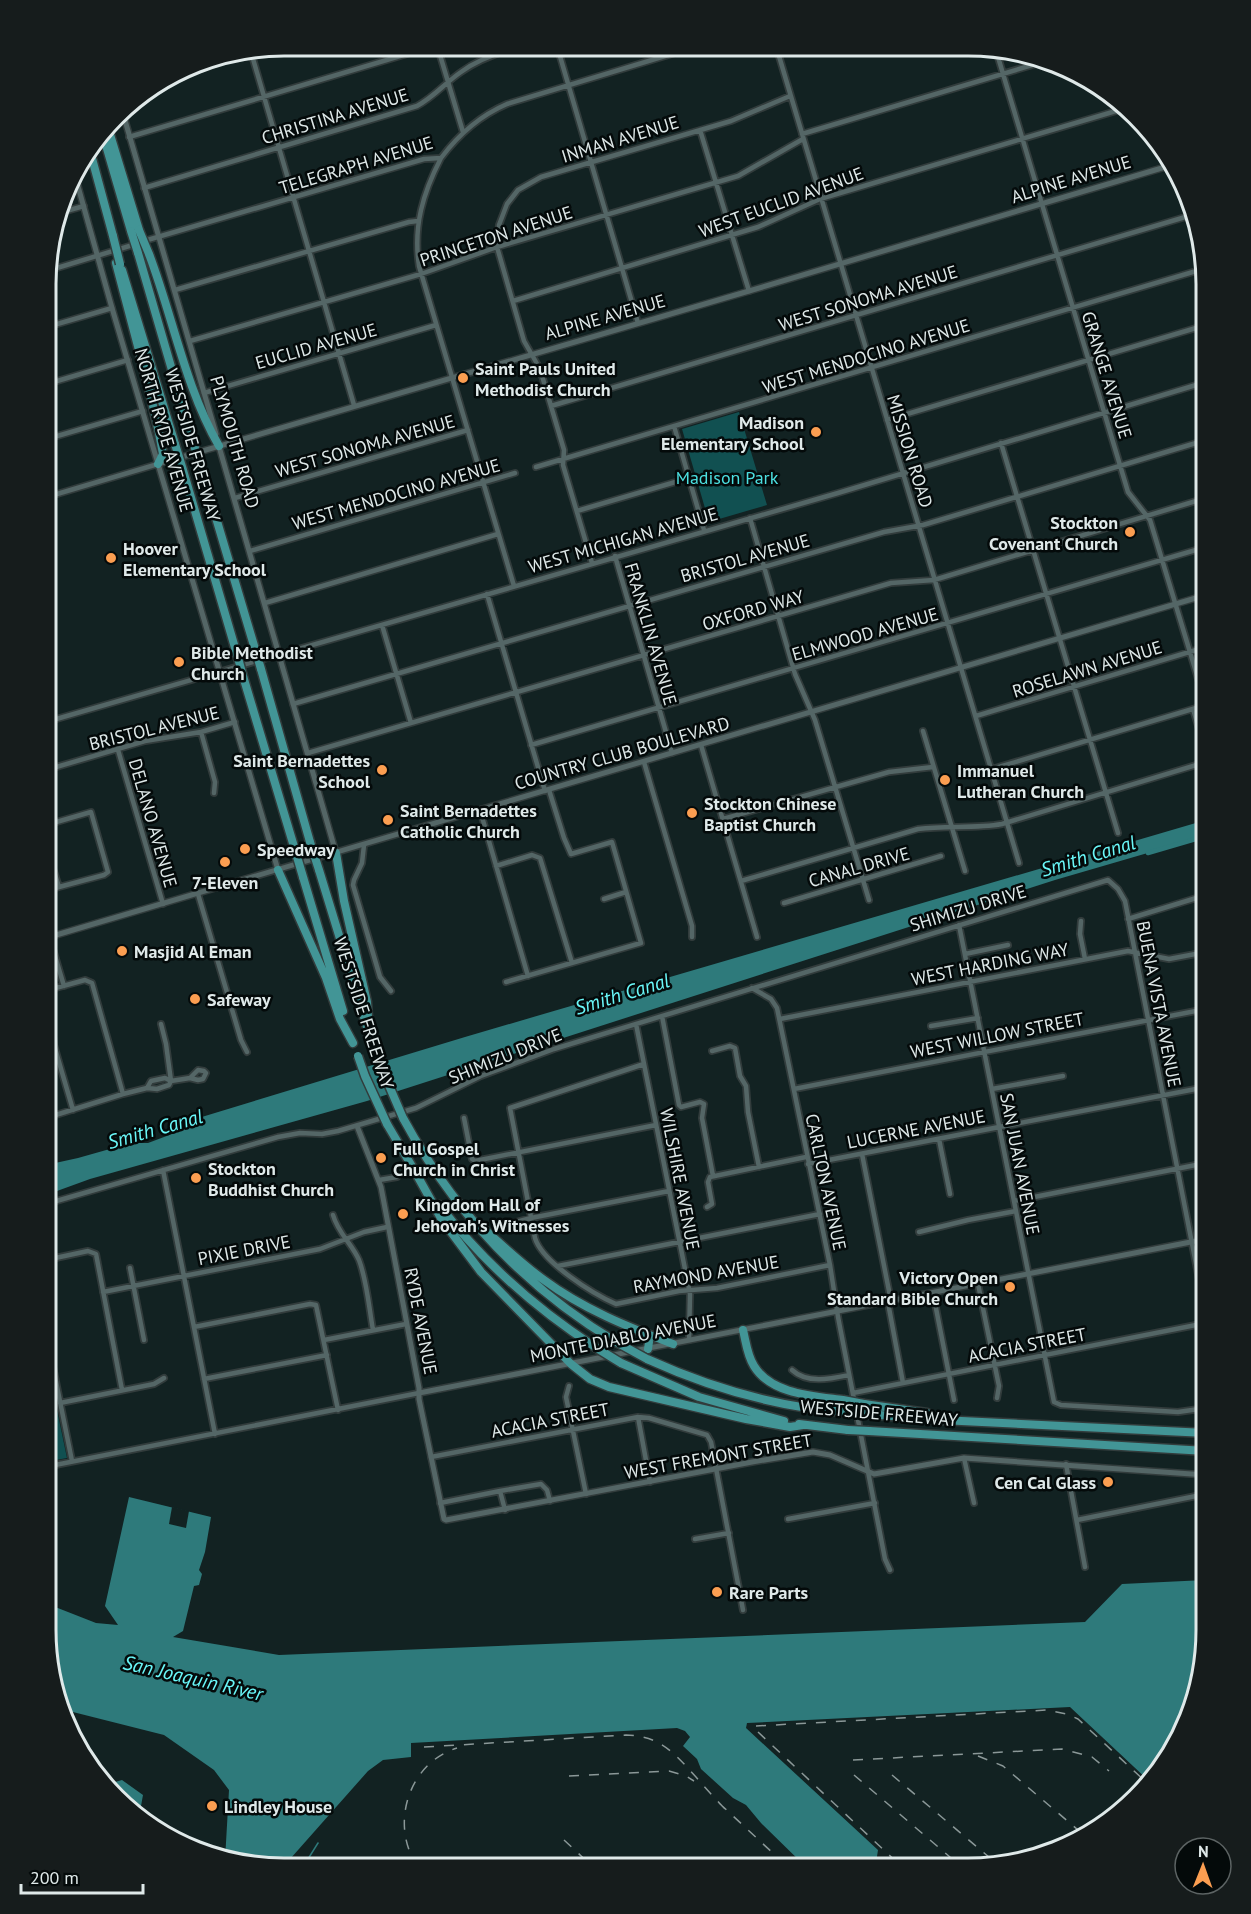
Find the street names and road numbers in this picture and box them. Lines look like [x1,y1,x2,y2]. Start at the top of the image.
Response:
street label: CHRISTINA AVENUE [259,83,411,149]
street label: INMAN AVENUE [559,110,681,168]
street label: TELEGRAPH AVENUE [276,131,436,199]
street label: ALPINE AVENUE [1008,150,1134,208]
street label: WEST EUCLID AVENUE [696,162,866,242]
street label: PRINCETON AVENUE [417,201,575,271]
street label: WEST SONOMA AVENUE [776,260,960,336]
street label: ALPINE AVENUE [542,289,668,345]
street label: GRANGE AVENUE [1077,309,1137,441]
street label: WEST MENDOCINO AVENUE [760,313,972,399]
street label: EUCLID AVENUE [253,318,379,374]
street label: NORTH RYDE AVENUE [130,345,198,515]
street label: WESTSIDE FREEWAY [160,366,226,524]
street label: PLYMOUTH ROAD [205,373,265,511]
street label: MISSION ROAD [882,392,938,510]
street label: WEST SONOMA AVENUE [273,409,457,483]
street label: WEST MENDOCINO AVENUE [289,453,503,535]
street label: WEST MICHIGAN AVENUE [525,502,721,578]
street label: BRISTOL AVENUE [678,529,812,587]
street label: FRANKLIN AVENUE [620,560,682,708]
street label: OXFORD WAY [699,584,807,636]
street label: ELMWOOD AVENUE [789,602,941,666]
street label: ROSELAWN AVENUE [1009,635,1165,703]
street label: BRISTOL AVENUE [87,701,221,755]
street label: COUNTRY CLUB BOULEVARD [512,711,732,795]
street label: DELANO AVENUE [124,756,182,890]
street label: CANAL DRIVE [806,842,912,892]
street label: SHIMIZU DRIVE [907,879,1029,937]
street label: BUENA VISTA AVENUE [1132,919,1186,1089]
street label: WESTSIDE FREEWAY [329,934,399,1092]
street label: WEST HARDING WAY [909,937,1071,991]
street label: WEST WILLOW STREET [908,1007,1086,1063]
street label: SHIMIZU DRIVE [445,1023,565,1089]
street label: SAN JUAN AVENUE [995,1091,1045,1237]
street label: LUCERNE AVENUE [845,1104,987,1154]
street label: WILSHIRE AVENUE [655,1106,705,1252]
street label: CARLTON AVENUE [800,1112,852,1252]
street label: PIXIE DRIVE [196,1230,292,1270]
street label: RAYMOND AVENUE [631,1250,781,1298]
street label: RYDE AVENUE [399,1266,443,1376]
street label: MONTE DIABLO AVENUE [528,1309,718,1367]
street label: ACACIA STREET [966,1322,1088,1368]
street label: WESTSIDE FREEWAY [799,1395,959,1431]
street label: ACACIA STREET [489,1397,611,1443]
street label: WEST FREMONT STREET [622,1428,814,1484]

